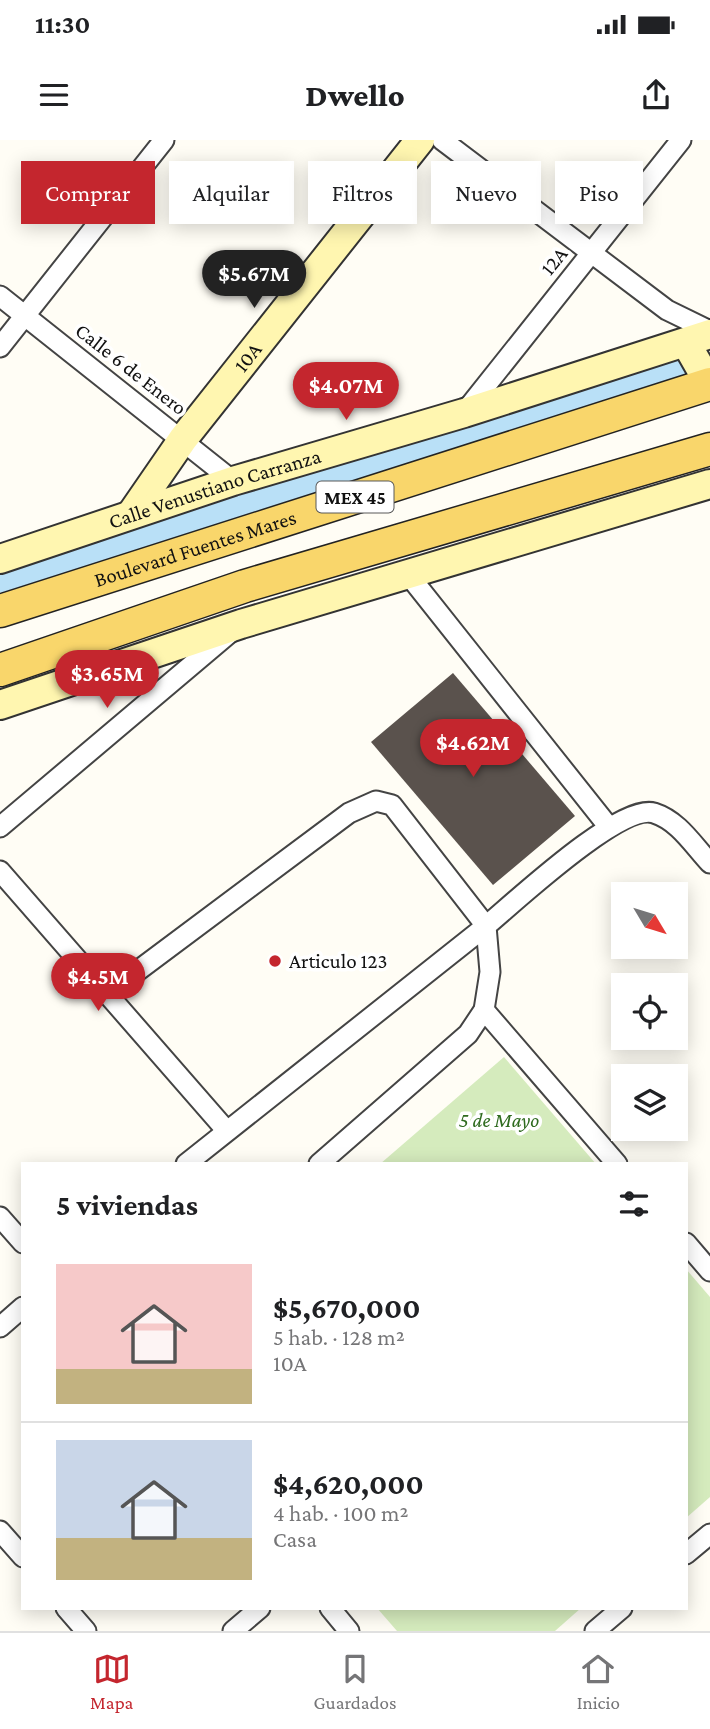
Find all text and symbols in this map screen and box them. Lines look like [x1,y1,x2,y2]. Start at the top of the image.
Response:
text: 11:30 [35,10,90,39]
icon: menu [35,76,73,114]
icon: share [637,76,675,114]
text: Dwello [305,77,405,113]
chip: Comprar [21,161,155,224]
chip: Alquilar [169,161,294,224]
chip: Filtros [308,161,417,224]
chip: Nuevo [431,161,541,224]
chip: Piso [555,161,643,224]
street label: 12A [536,242,572,280]
pin: $5.67M [197,250,311,310]
text: $5.67M [218,260,290,286]
street label: Calle 6 de Enero [71,318,191,420]
street label: 10A [229,338,267,377]
pin: $4.07M [289,362,403,422]
text: $4.07M [309,372,383,398]
street label: Calle Venustiano Carranza [106,444,324,534]
road number: MEX 45 [316,482,394,512]
street label: Boulevard Fuentes Mares [91,505,299,592]
pin: $3.65M [50,650,164,710]
text: $3.65M [71,660,143,686]
pin: $4.62M [416,720,530,779]
text: $4.62M [436,729,510,755]
north arrow [611,882,688,959]
map controls [611,882,688,1141]
place label: Articulo 123 [289,949,388,973]
marker: Articulo 123 [267,953,283,969]
pin: $4.5M [49,954,147,1013]
text: $4.5M [67,963,129,989]
button: locate [611,973,688,1050]
button: layers [611,1064,688,1141]
park label: 5 de Mayo [459,1108,539,1132]
icon: filters [615,1185,653,1223]
text: 5 viviendas [56,1188,198,1221]
text: $5,670,000 [273,1291,420,1324]
icon: home [112,1292,196,1376]
text: 5 hab. · 128 m² [273,1324,405,1350]
text: 10A [273,1350,307,1376]
text: $4,620,000 [273,1467,424,1500]
icon: home [112,1468,196,1552]
text: 4 hab. · 100 m² [273,1500,408,1526]
text: Casa [273,1526,317,1552]
tab: Mapa [90,1650,133,1713]
tab: Guardados [314,1650,397,1713]
tab: Inicio [577,1650,620,1713]

